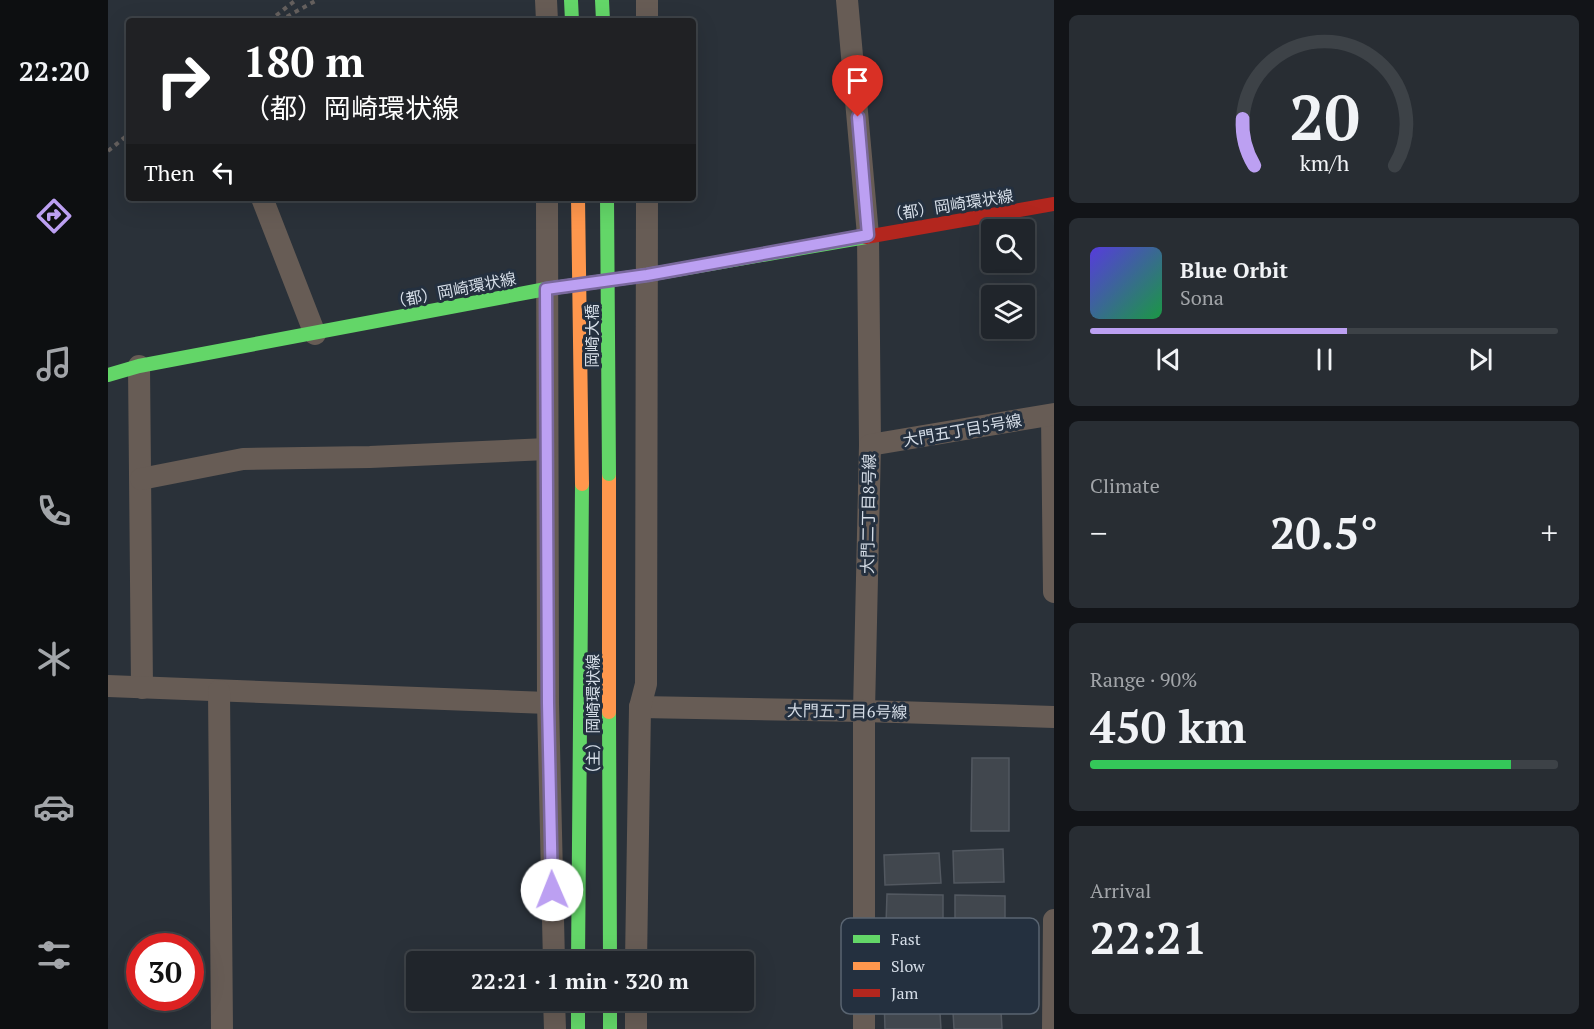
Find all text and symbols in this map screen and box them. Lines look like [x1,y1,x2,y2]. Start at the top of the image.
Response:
text: 180 m [243,33,364,89]
icon: right [144,42,222,120]
text: 22:20 [19,53,89,89]
pin [832,55,883,117]
icon: arrive [841,64,874,97]
text: 20 [1289,75,1359,158]
text: （都）岡崎環状線 [243,90,459,126]
text: km/h [1299,149,1349,177]
icon: left [207,156,240,189]
text: Then [144,158,195,187]
street label: （都）岡崎環状線 [885,184,1015,226]
icon: directions [33,195,75,237]
map controls [981,219,1035,339]
button: search [981,219,1035,273]
text: Blue Orbit [1180,255,1288,284]
street label: （都）岡崎環状線 [388,267,518,313]
text: Sona [1180,284,1224,311]
button: layers [981,285,1035,339]
street label: 岡崎大橋 [581,304,603,368]
icon: music [33,343,75,385]
icon: previous [1152,343,1185,376]
icon: pause [1308,343,1341,376]
icon: next [1464,343,1497,376]
street label: 大門五丁目5号線 [901,409,1023,451]
street label: 大門二丁目8号線 [856,454,880,574]
text: Climate [1090,472,1160,499]
icon: phone [33,490,75,532]
text: 20.5° [1270,502,1378,562]
text: − [1090,511,1108,554]
text: + [1540,511,1558,554]
icon: climate [33,638,75,680]
street label: （主）岡崎環状線 [582,654,604,782]
text: Range · 90% [1090,666,1197,693]
text: 450 km [1090,696,1246,756]
street label: 大門五丁目6号線 [787,699,907,723]
icon: car [33,786,75,828]
position arrow [520,858,584,922]
text: Arrival [1090,877,1151,904]
text: 22:21 [1090,907,1207,967]
legend [841,918,1039,1014]
text: Fast [891,928,921,950]
speed limit sign: 30 [126,933,204,1011]
icon: filters [33,934,75,976]
text: Slow [891,955,925,977]
text: 22:21 · 1 min · 320 m [471,966,689,995]
text: Jam [891,982,919,1004]

